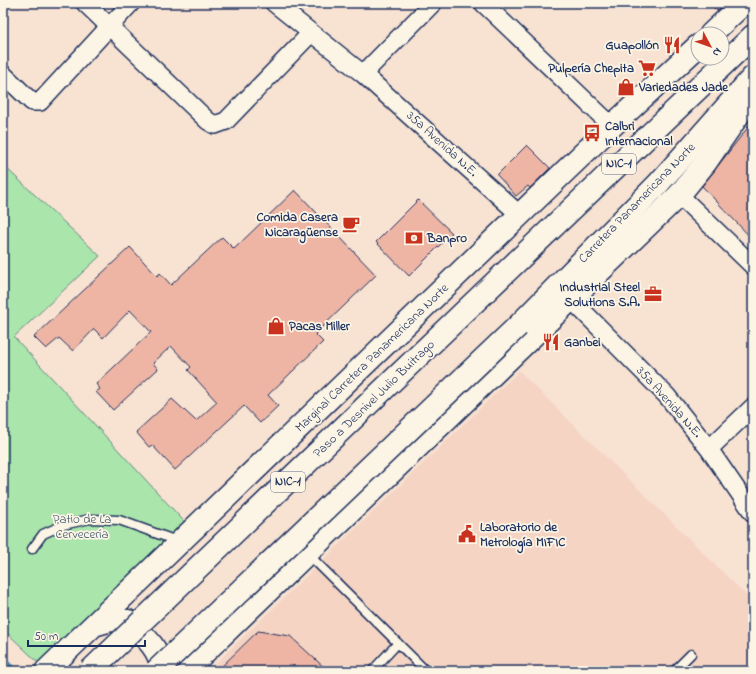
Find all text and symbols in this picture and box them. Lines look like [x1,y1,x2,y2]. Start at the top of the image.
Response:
north arrow [690,26,730,66]
restaurant icon: Guapollón [662,35,682,55]
place label: Guapollón [605,36,660,55]
text: N [708,44,725,60]
supermarket icon: Pulpería Chepita [637,58,657,78]
place label: Pulpería Chepita [548,59,634,78]
shop icon: Variedades Jade [616,77,636,97]
place label: Variedades Jade [638,78,729,97]
street label: 35a Avenida N.E. [402,107,482,182]
place label: Calbri Internacional [605,117,673,151]
bus stop icon: Calbri Internacional [582,123,602,143]
street label: Carretera Panamericana Norte [574,138,700,268]
road number: NIC-1 [602,154,636,174]
place label: Comida Casera Nicaragüense [256,208,339,244]
cafe icon: Comida Casera Nicaragüense [341,214,361,234]
bank icon: Banpro [404,228,424,248]
place label: Banpro [426,229,467,248]
place label: Industrial Steel Solutions S.A. [559,278,640,312]
street label: Marginal Carretera Panamericana Norte [291,279,454,438]
office icon: Industrial Steel Solutions S.A. [643,284,663,304]
shop icon: Pacas Miller [266,316,286,336]
place label: Pacas Miller [289,317,351,336]
restaurant icon: Ganbei [541,332,561,352]
place label: Ganbei [564,333,601,352]
street label: Paso a Desnivel Julio Buitrago [309,335,440,463]
street label: 35a Avenida N.E. [632,362,707,442]
road number: NIC-1 [271,472,305,492]
park label: Patio de La Cervecería [53,510,111,544]
place label: Laboratorio de Metrología MIFIC [480,518,565,554]
public building icon: Laboratorio de Metrología MIFIC [457,524,477,544]
scale bar [28,622,145,648]
text: 50 m [34,628,58,646]

